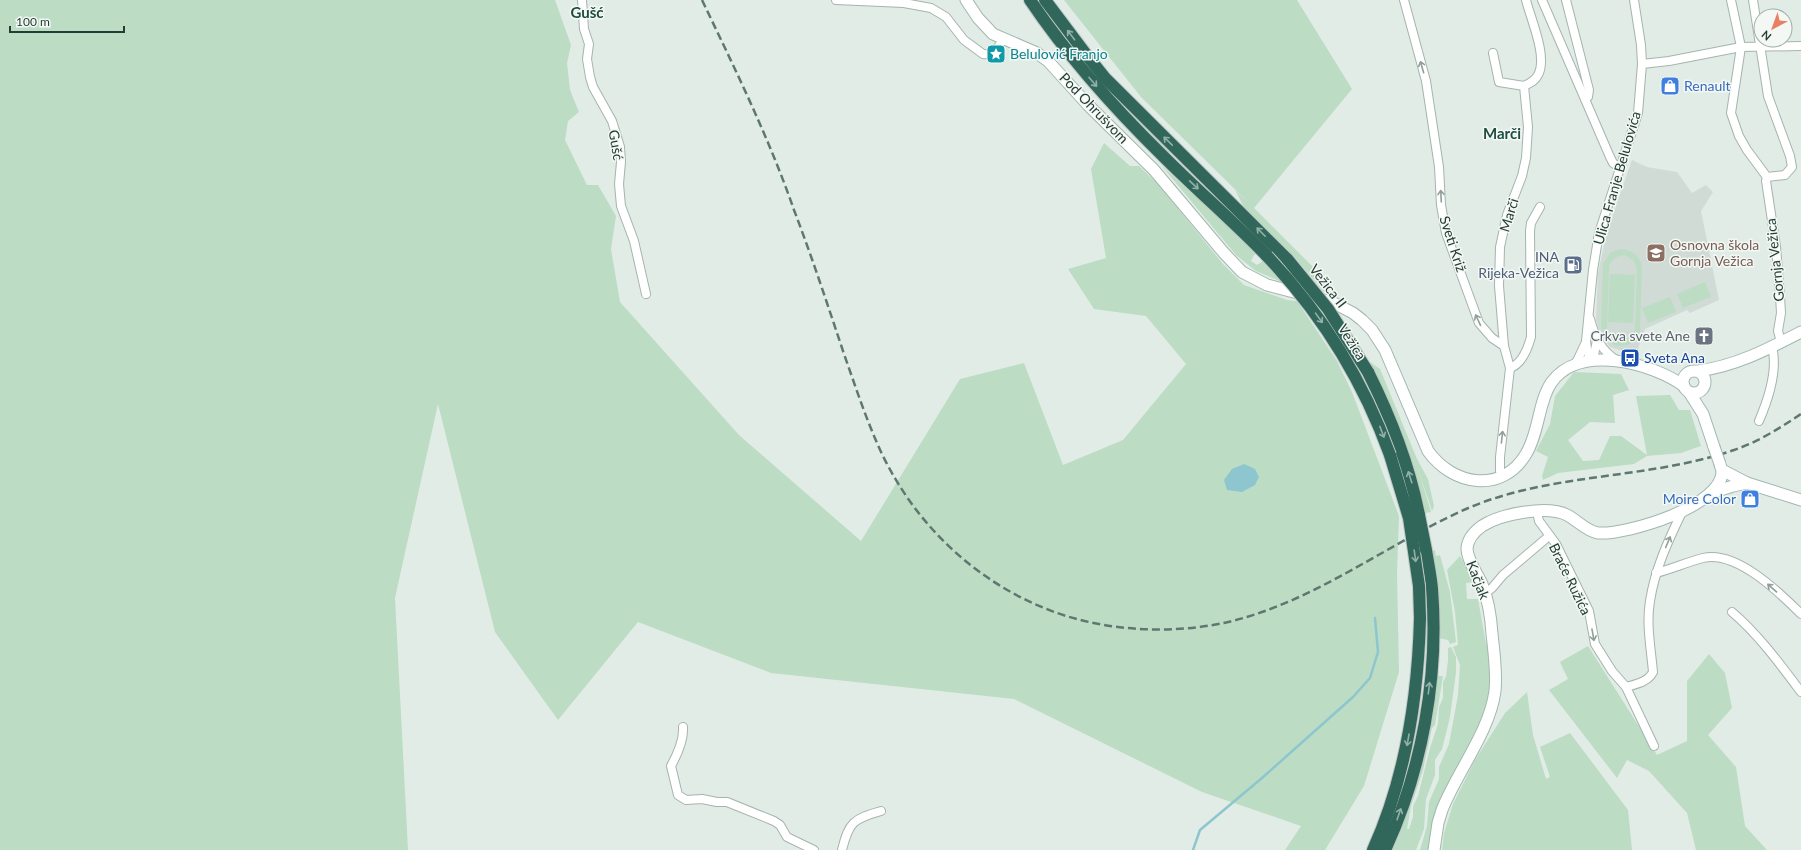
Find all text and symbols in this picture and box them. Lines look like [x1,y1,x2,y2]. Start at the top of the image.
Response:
district label: Gušć [570,3,604,21]
scale bar [10,8,124,34]
north arrow [1753,8,1793,48]
text: 100 m [16,14,50,29]
text: N [1759,28,1774,44]
one-way arrow [1067,30,1075,41]
place icon: Belulović Franjo [985,43,1007,65]
place label: Belulović Franjo [1010,45,1108,62]
one-way arrow [1418,61,1425,74]
street label: Pod Ohrušvom [1056,69,1132,147]
shop icon: Renault [1659,75,1681,97]
one-way arrow [1088,77,1097,88]
place label: Renault [1684,77,1731,94]
street label: Ulica Franje Belulovića [1589,109,1644,247]
district label: Marči [1483,124,1521,142]
street label: Gušć [605,128,628,162]
one-way arrow [1163,136,1173,146]
one-way arrow [1189,180,1199,190]
one-way arrow [1437,190,1444,203]
street label: Marči [1495,196,1522,234]
street label: Sveti Križ [1436,214,1471,274]
street label: Gornja Vežica [1762,218,1787,302]
one-way arrow [1256,227,1266,237]
place label: Osnovna škola Gornja Vežica [1670,236,1759,269]
school or university icon: Osnovna škola Gornja Vežica [1645,242,1667,264]
place label: INA Rijeka-Vežica [1478,248,1560,281]
fuel station icon: INA Rijeka-Vežica [1562,254,1584,276]
street label: Vežica II [1306,261,1351,311]
one-way arrow [1315,313,1323,324]
one-way arrow [1474,314,1482,326]
street label: Vežica [1335,321,1370,363]
church icon: Crkva svete Ane [1693,325,1715,347]
place label: Crkva svete Ane [1590,327,1690,344]
bus stop icon: Sveta Ana [1619,347,1641,369]
place label: Sveta Ana [1644,349,1705,366]
one-way arrow [1378,426,1386,438]
one-way arrow [1499,431,1506,444]
one-way arrow [1406,470,1413,483]
shop icon: Moire Color [1739,488,1761,510]
place label: Moire Color [1663,490,1736,507]
one-way arrow [1664,536,1672,548]
street label: Braće Ružića [1546,540,1595,618]
one-way arrow [1411,549,1419,562]
street label: Kačjak [1463,558,1494,603]
one-way arrow [1767,583,1777,593]
one-way arrow [1589,628,1597,641]
one-way arrow [1425,681,1433,694]
one-way arrow [1404,733,1412,746]
one-way arrow [1396,807,1403,820]

